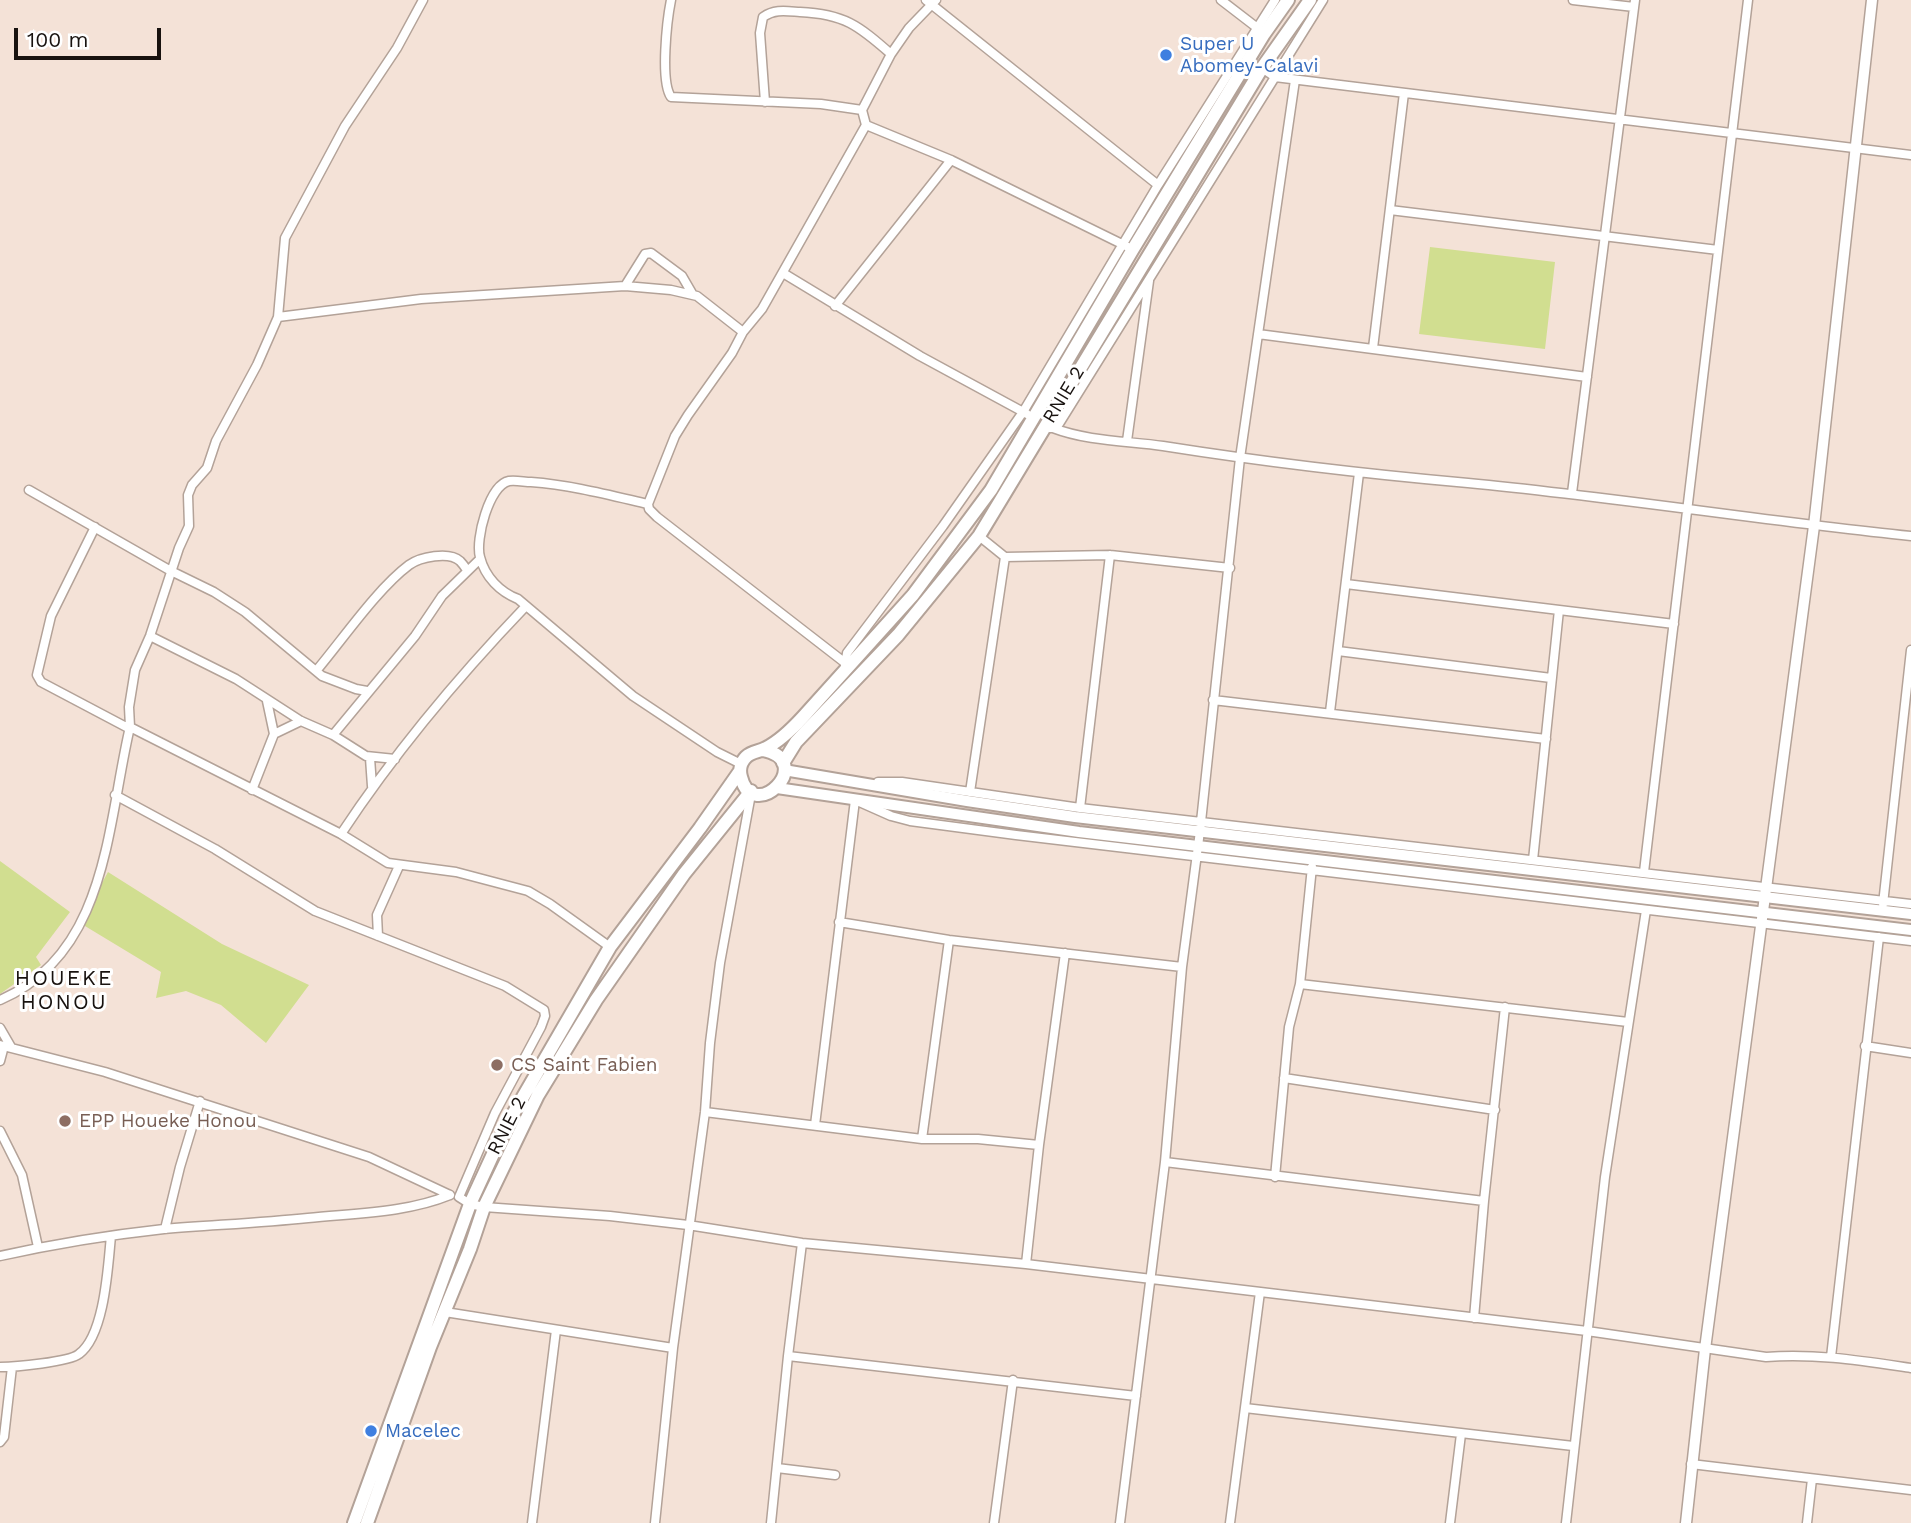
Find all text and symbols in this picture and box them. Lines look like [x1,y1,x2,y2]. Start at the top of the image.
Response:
scale bar [18,14,164,58]
text: 100 m [27,27,89,52]
place label: Super U Abomey-Calavi [1180,33,1318,77]
marker: Super U Abomey-Calavi [1158,47,1174,63]
street label: RNIE 2 [1038,363,1090,427]
district label: HOUEKE HONOU [15,966,113,1016]
place label: CS Saint Fabien [511,1054,658,1076]
marker: CS Saint Fabien [489,1057,505,1073]
street label: RNIE 2 [483,1093,531,1159]
place label: EPP Houeke Honou [79,1110,257,1132]
marker: EPP Houeke Honou [57,1113,73,1129]
place label: Macelec [385,1420,461,1442]
marker: Macelec [363,1423,379,1439]

